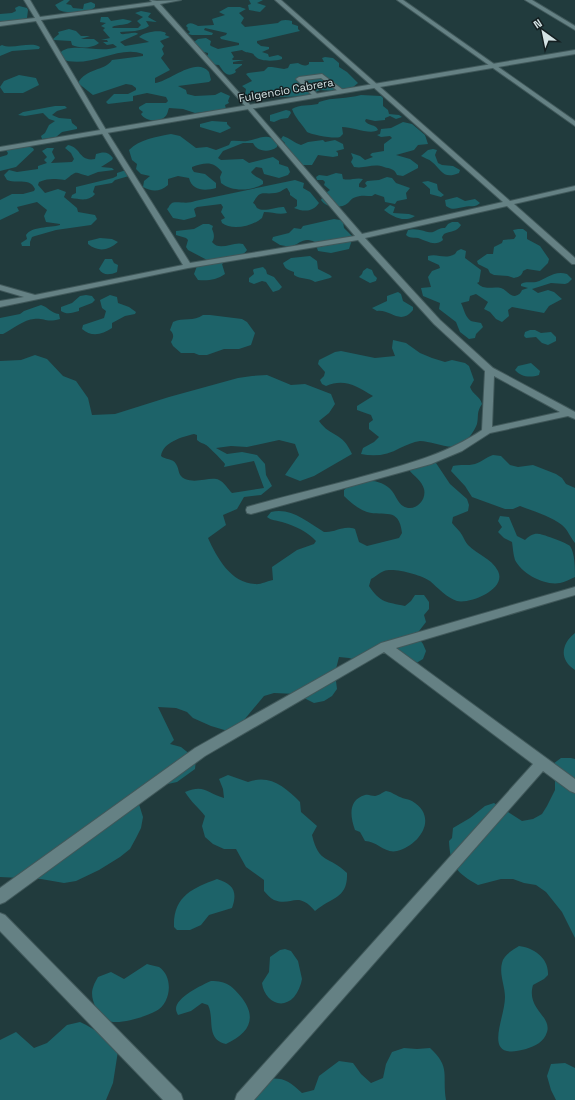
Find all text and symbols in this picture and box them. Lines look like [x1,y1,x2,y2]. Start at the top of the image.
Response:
north arrow [523,12,563,52]
text: N [531,16,544,31]
street label: Fulgencio Cabrera [238,75,335,105]

